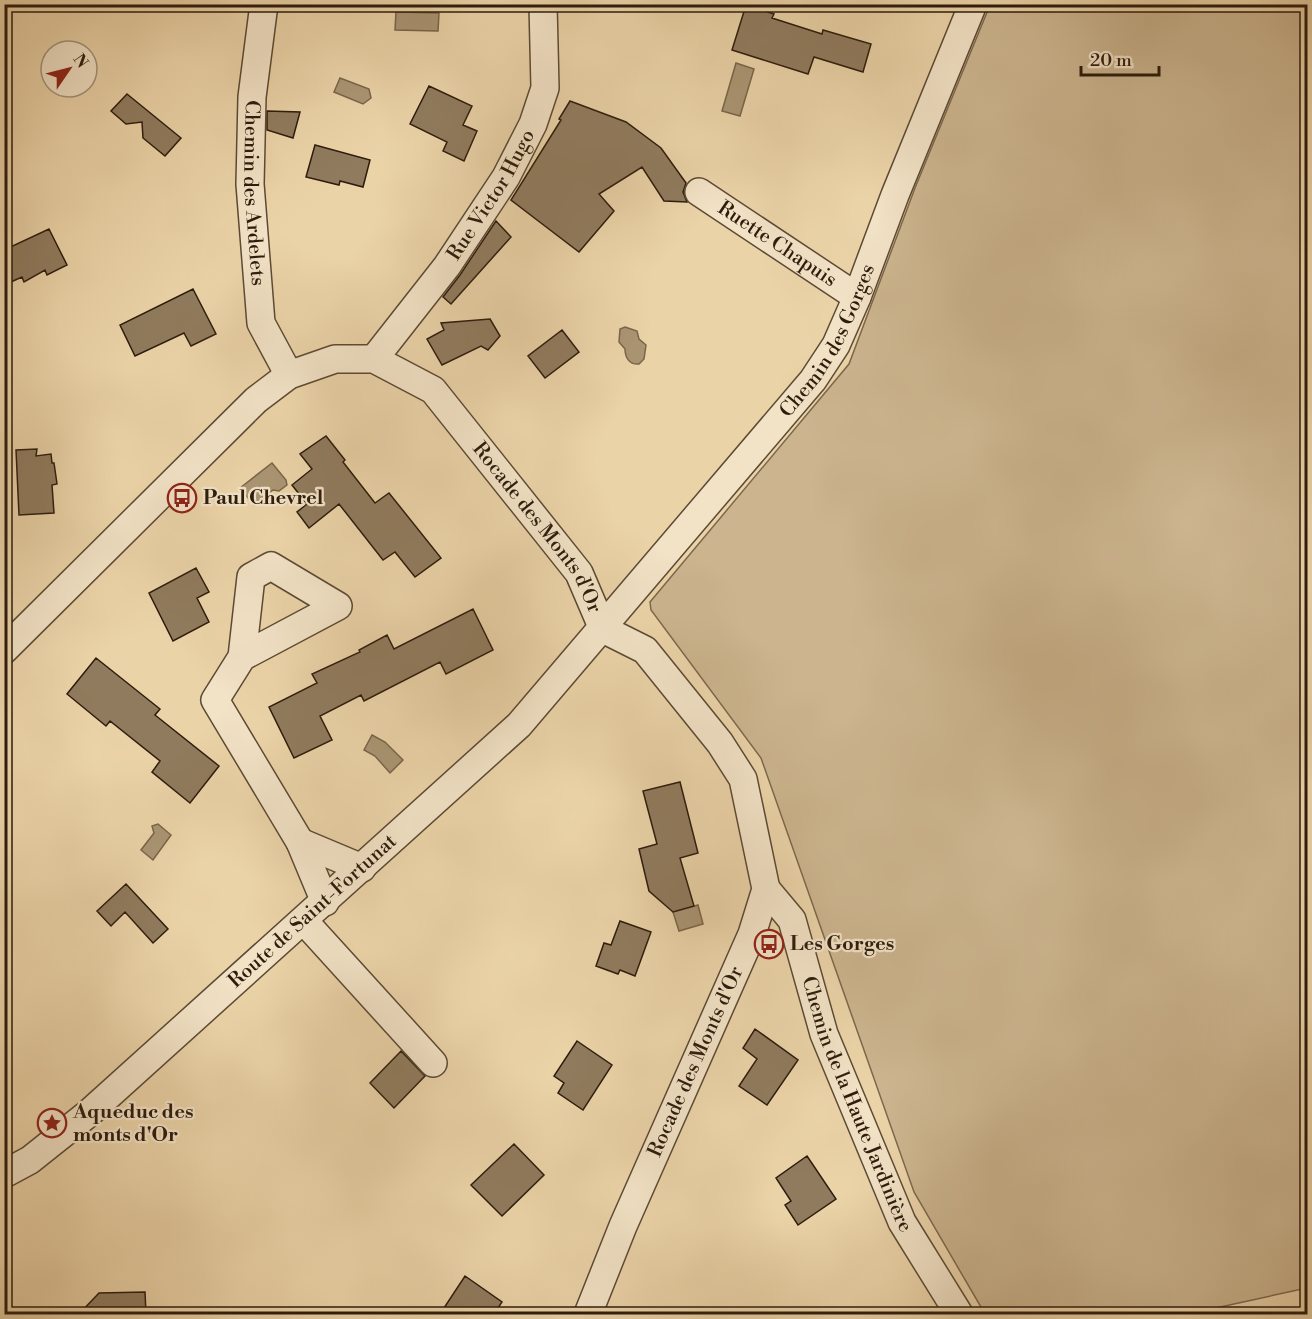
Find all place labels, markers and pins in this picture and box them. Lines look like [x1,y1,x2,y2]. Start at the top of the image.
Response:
bus stop icon: Paul Chevrel [166,482,198,514]
place label: Paul Chevrel [203,486,324,511]
bus stop icon: Les Gorges [753,928,785,960]
place label: Les Gorges [790,932,894,957]
place label: Aqueduc des monts d'Or [72,1100,194,1148]
place icon: Aqueduc des monts d'Or [36,1107,68,1139]

